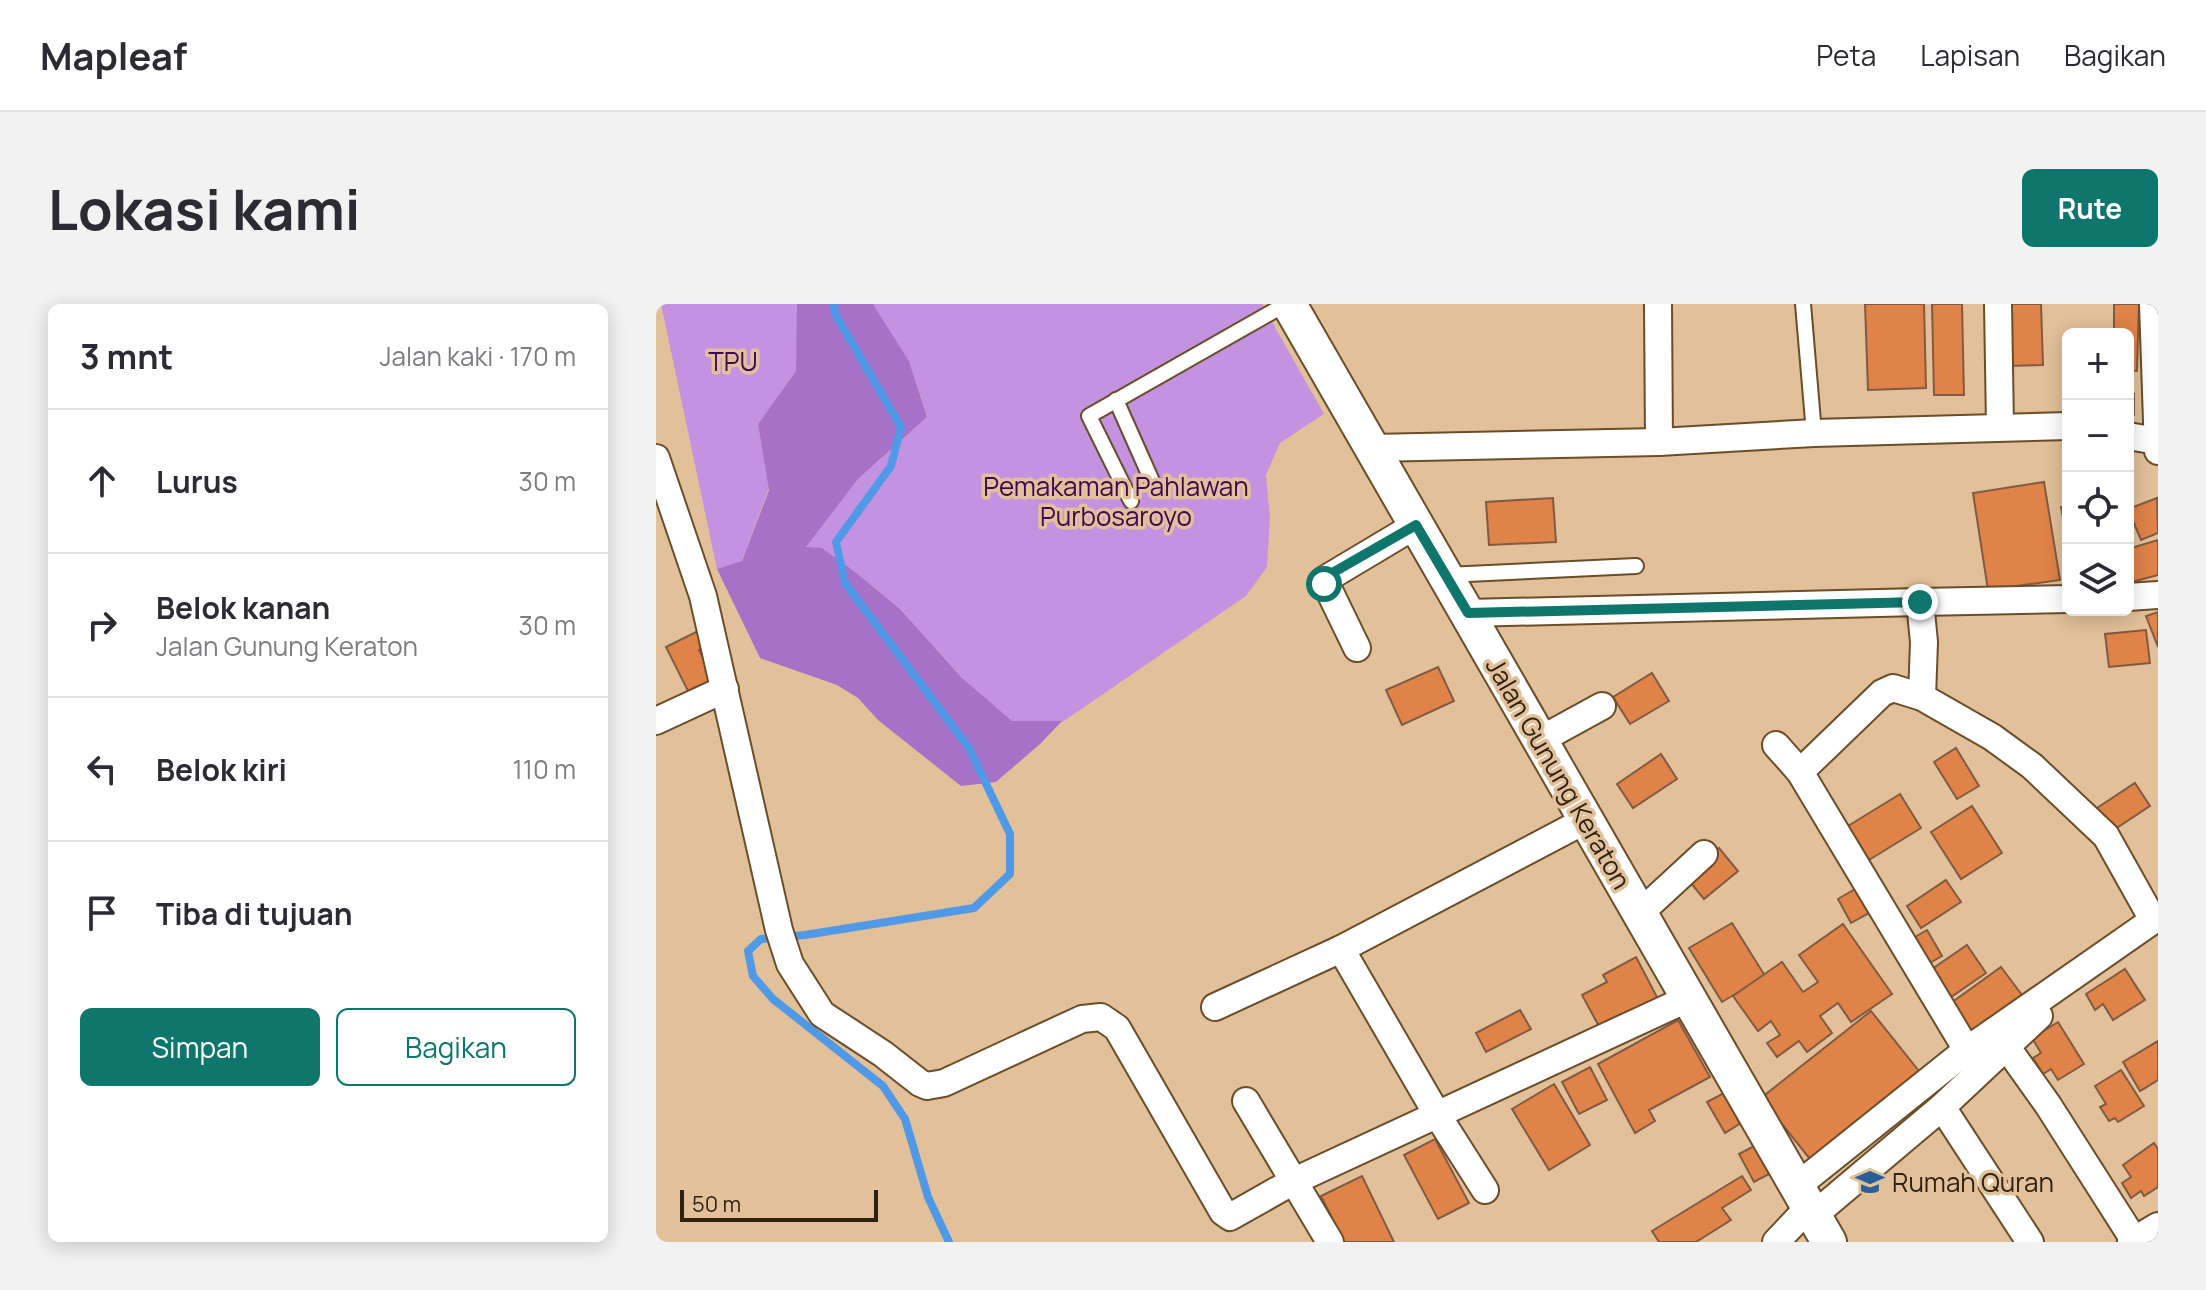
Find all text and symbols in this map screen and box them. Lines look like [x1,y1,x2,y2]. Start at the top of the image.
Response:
text: Mapleaf [40,29,187,81]
text: Peta [1816,36,1876,74]
text: Lapisan [1920,36,2020,74]
text: Bagikan [2064,36,2166,74]
button: Rute [2022,169,2158,247]
text: Lokasi kami [48,170,361,247]
map controls [2062,328,2134,616]
button: + [2062,328,2134,400]
text: 3 mnt [80,333,173,379]
text: Jalan kaki · 170 m [379,338,576,374]
park label: TPU [708,343,758,379]
button: − [2062,400,2134,472]
icon: ahead [80,459,124,503]
text: Lurus [156,461,238,502]
text: 30 m [519,463,576,499]
park label: Pemakaman Pahlawan Purbosaroyo [983,468,1249,534]
button: locate [2062,472,2134,544]
button: layers [2062,544,2134,616]
route start [1306,566,1342,602]
route end [1902,584,1938,620]
text: Belok kanan [156,587,330,628]
icon: right [80,603,124,647]
text: 30 m [519,607,576,643]
text: Jalan Gunung Keraton [156,628,418,664]
street label: Jalan Gunung Keraton [1478,651,1640,895]
icon: left [80,747,124,791]
text: Belok kiri [156,749,287,790]
text: 110 m [513,751,576,787]
icon: arrive [80,891,124,935]
text: Tiba di tujuan [156,893,353,934]
button: Simpan [80,1008,320,1086]
button: Bagikan [336,1008,576,1086]
place label: Rumah Quran [1892,1164,2054,1200]
school or university icon: Rumah Quran [1855,1167,1885,1197]
scale bar [680,1186,878,1222]
text: 50 m [692,1189,741,1219]

